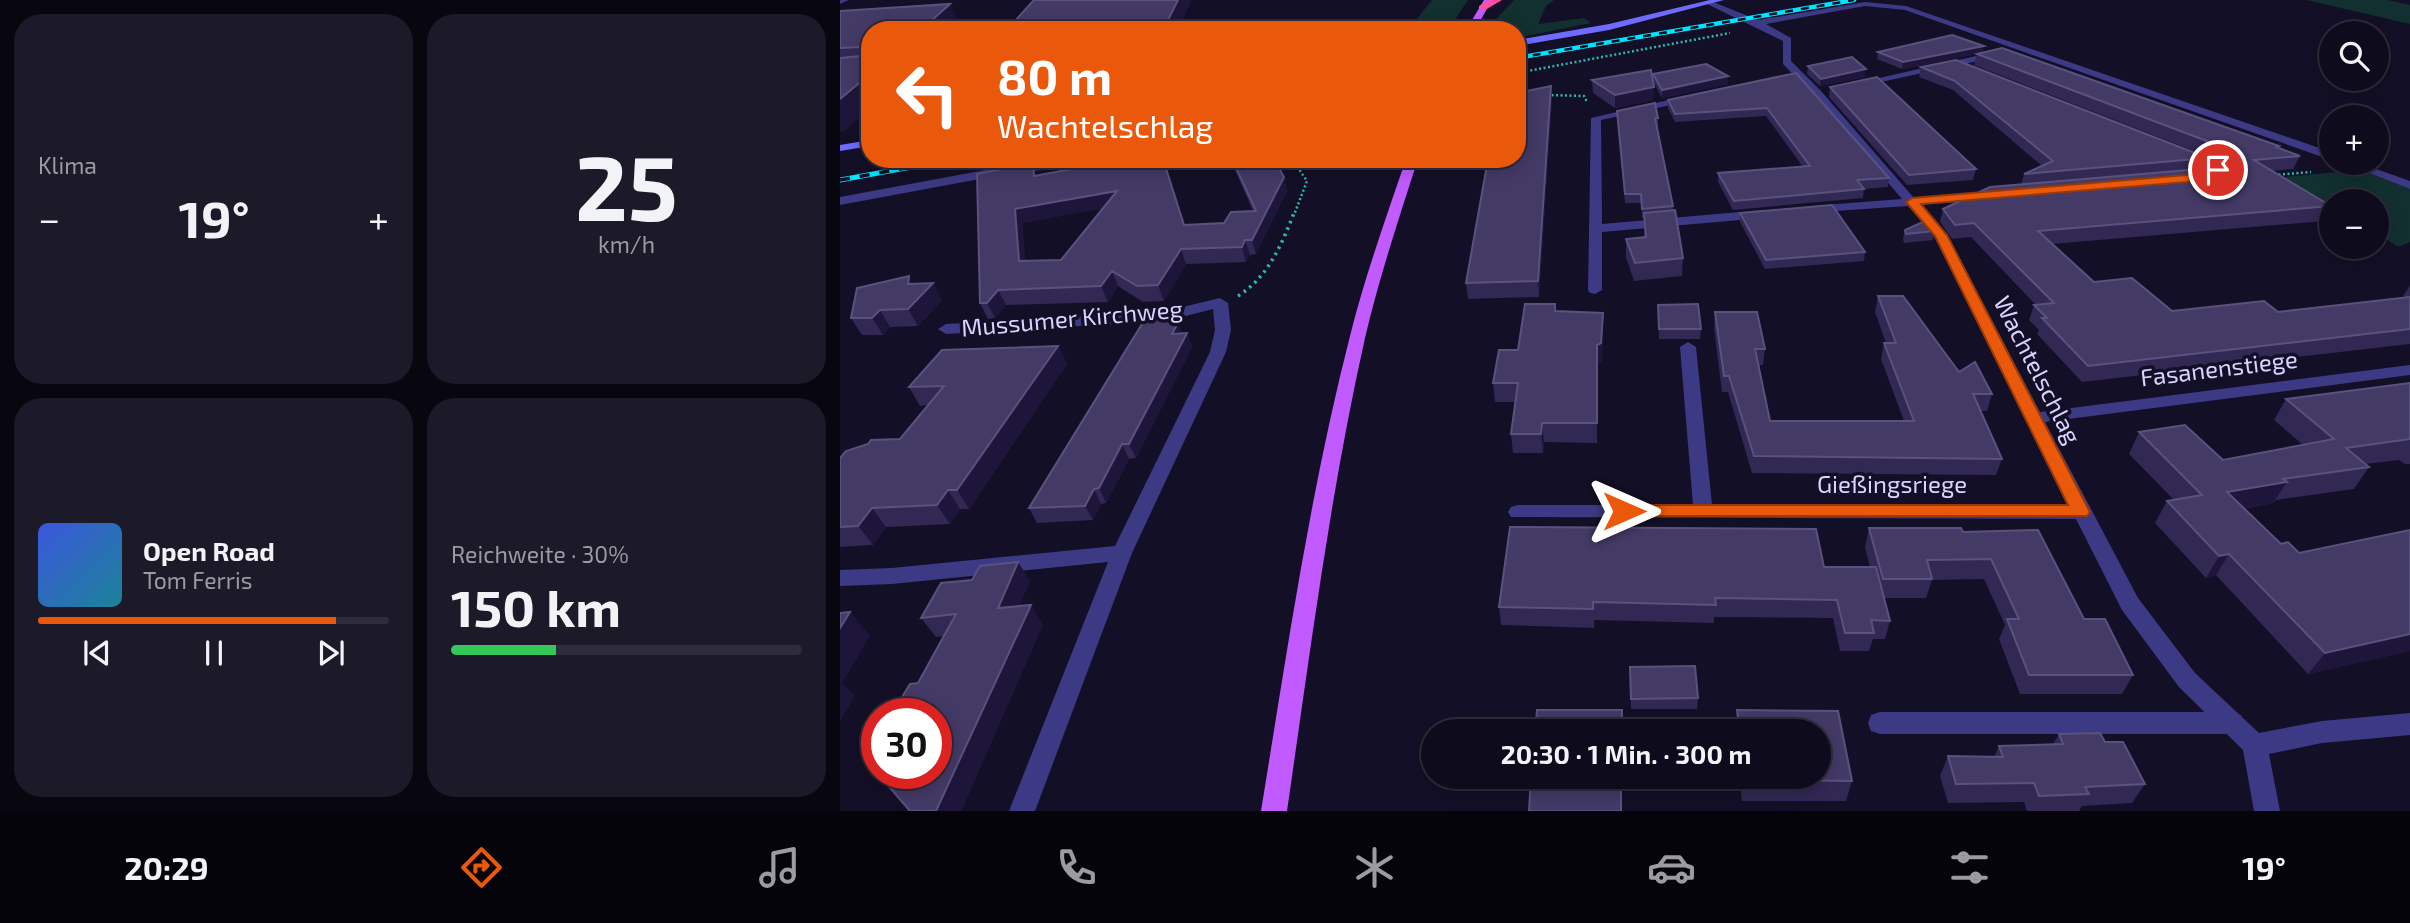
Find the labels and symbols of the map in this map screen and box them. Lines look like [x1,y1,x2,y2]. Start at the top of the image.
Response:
pin [2188,140,2248,200]
street label: Wachtelschlag [1989,291,2088,448]
street label: Mussumer Kirchweg [960,293,1184,342]
street label: Fasanenstiege [2139,343,2299,392]
street label: Gießingsriege [1817,469,1967,498]
position arrow [1587,474,1661,548]
speed limit sign: 30 [861,698,952,789]

